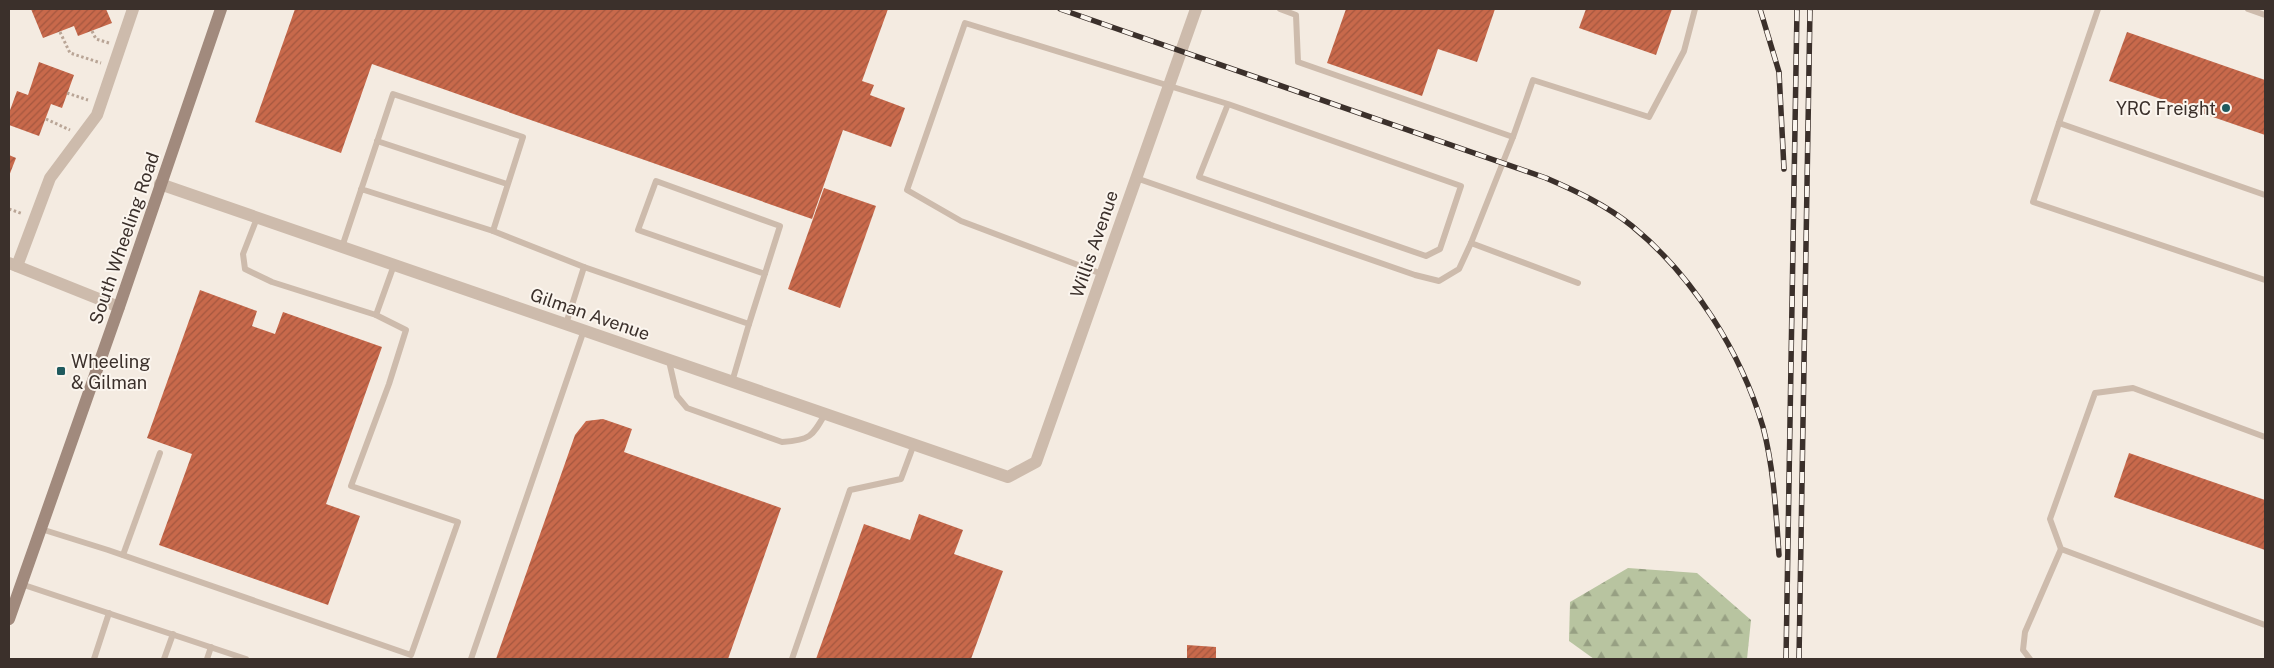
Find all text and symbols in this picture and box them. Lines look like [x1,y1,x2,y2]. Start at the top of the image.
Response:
place label: YRC Freight [2116,98,2216,119]
marker: YRC Freight [2220,102,2232,114]
street label: South Wheeling Road [85,149,163,327]
street label: Willis Avenue [1066,188,1122,300]
street label: Gilman Avenue [527,284,653,344]
place label: Wheeling & Gilman [71,351,150,393]
marker: Wheeling & Gilman [55,365,67,377]

